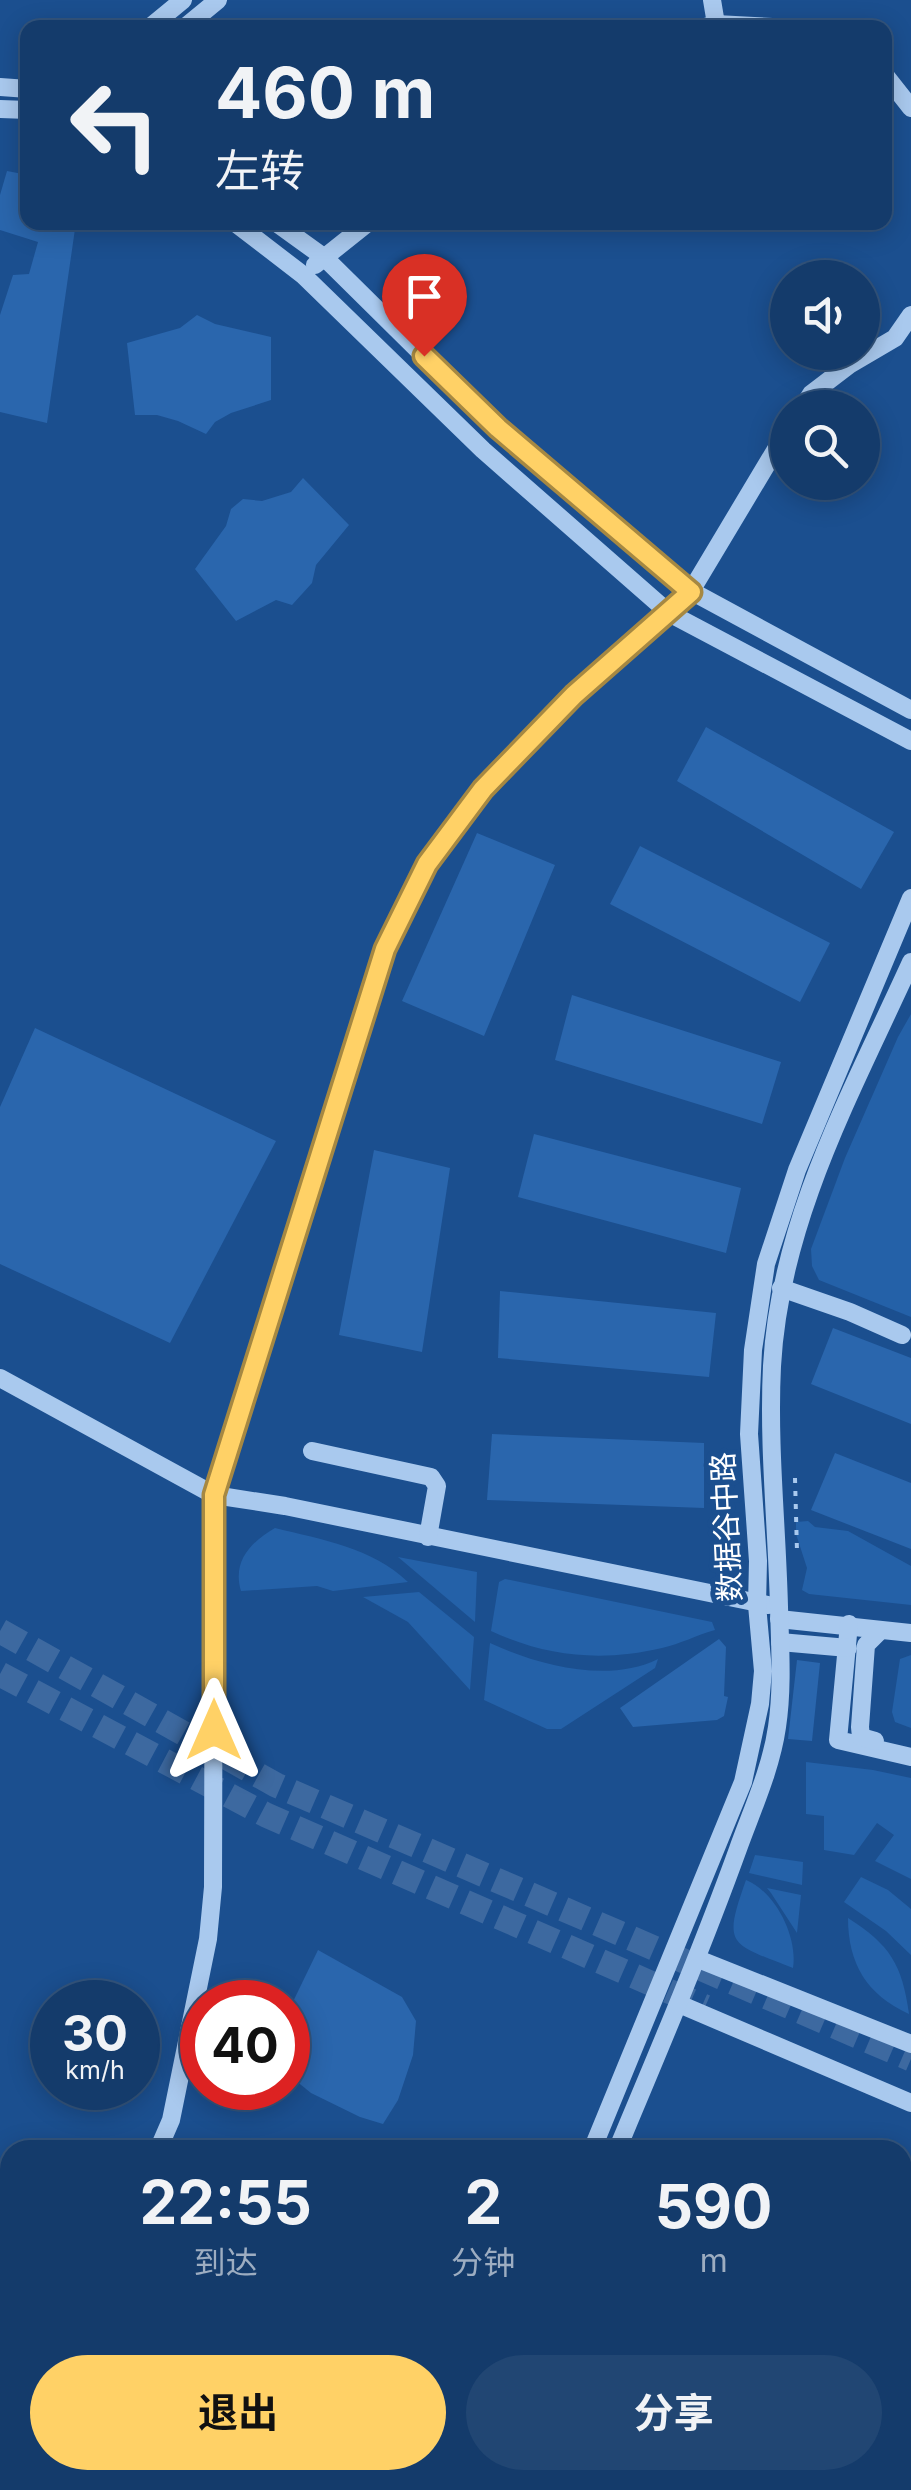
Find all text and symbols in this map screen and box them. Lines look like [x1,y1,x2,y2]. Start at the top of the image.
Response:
text: 460 m [215,50,435,135]
icon: left [50,60,180,190]
text: 左转 [215,143,305,198]
pin [382,254,467,357]
map controls [770,260,880,500]
button: sound [770,260,880,370]
icon: arrive [397,269,452,324]
button: search [770,390,880,500]
street label: 数据谷中路 [704,1451,748,1603]
position arrow [162,1678,266,1782]
speed limit sign: 40 [180,1980,310,2110]
text: 30 [62,2003,128,2063]
text: km/h [65,2055,125,2085]
text: 22:55 [139,2166,312,2238]
text: 2 [464,2166,502,2238]
text: 590 [655,2170,773,2242]
text: m [700,2241,728,2280]
text: 到达 [194,2243,258,2282]
text: 分钟 [451,2243,515,2282]
button: 退出 [30,2355,446,2470]
button: 分享 [466,2355,882,2470]

